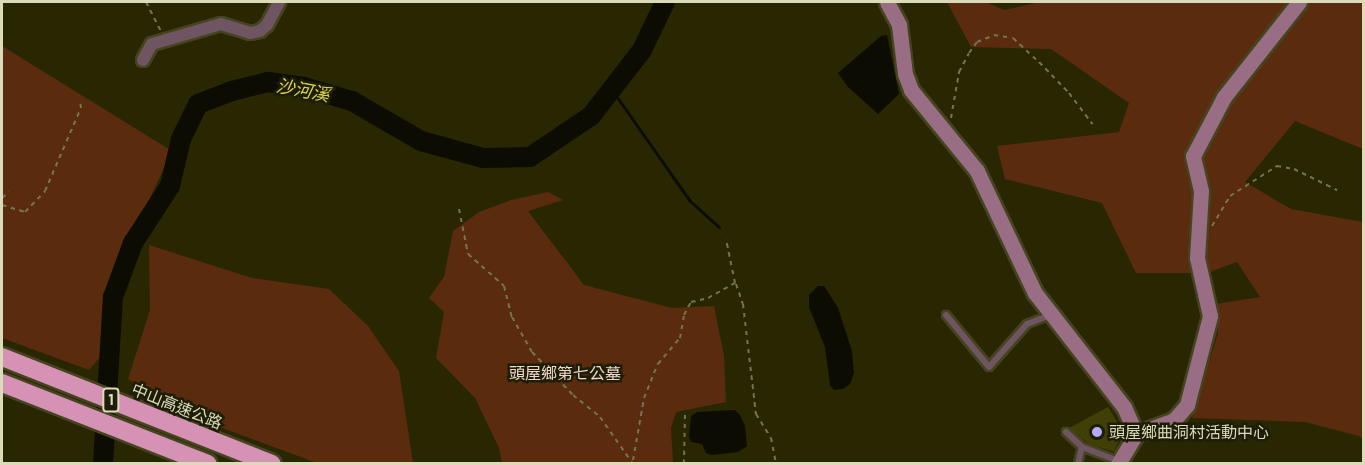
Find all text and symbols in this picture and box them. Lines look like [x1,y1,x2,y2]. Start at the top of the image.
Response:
water label: 沙河溪 [274,74,332,106]
park label: 頭屋鄉第七公墓 [509,363,621,383]
street label: 中山高速公路 [129,379,225,433]
road number: 1 [102,388,120,412]
place label: 頭屋鄉曲洞村活動中心 [1109,422,1269,442]
marker: 頭屋鄉曲洞村活動中心 [1090,425,1104,439]

